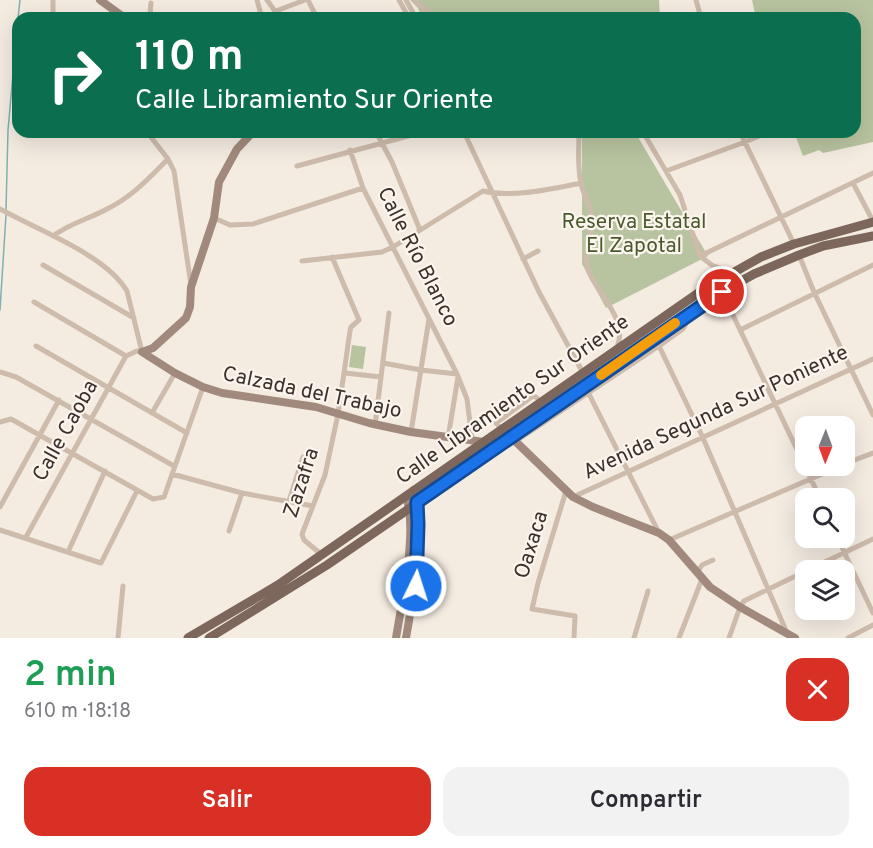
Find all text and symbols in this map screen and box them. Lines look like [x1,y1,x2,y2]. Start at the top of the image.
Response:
text: 110 m [135,32,244,85]
icon: right [36,36,114,114]
text: Calle Libramiento Sur Oriente [135,84,493,118]
street label: Calle Río Blanco [370,183,464,331]
park label: Reserva Estatal El Zapotal [562,209,706,260]
pin [696,266,747,317]
icon: arrive [705,275,738,308]
street label: Calle Libramiento Sur Oriente [391,309,635,491]
street label: Avenida Segunda Sur Poniente [579,340,853,486]
street label: Calzada del Trabajo [220,361,404,425]
street label: Calle Caoba [27,376,105,486]
north arrow [795,416,855,476]
map controls [795,416,855,620]
street label: Zazafra [278,445,326,521]
button: search [795,488,855,548]
street label: Oaxaca [509,508,555,582]
position arrow [384,554,448,618]
button: layers [795,560,855,620]
text: 2 min [24,653,117,699]
button: close [786,658,849,721]
text: 610 m · 18:18 [24,699,131,725]
button: Salir [24,767,431,836]
button: Compartir [443,767,849,836]

